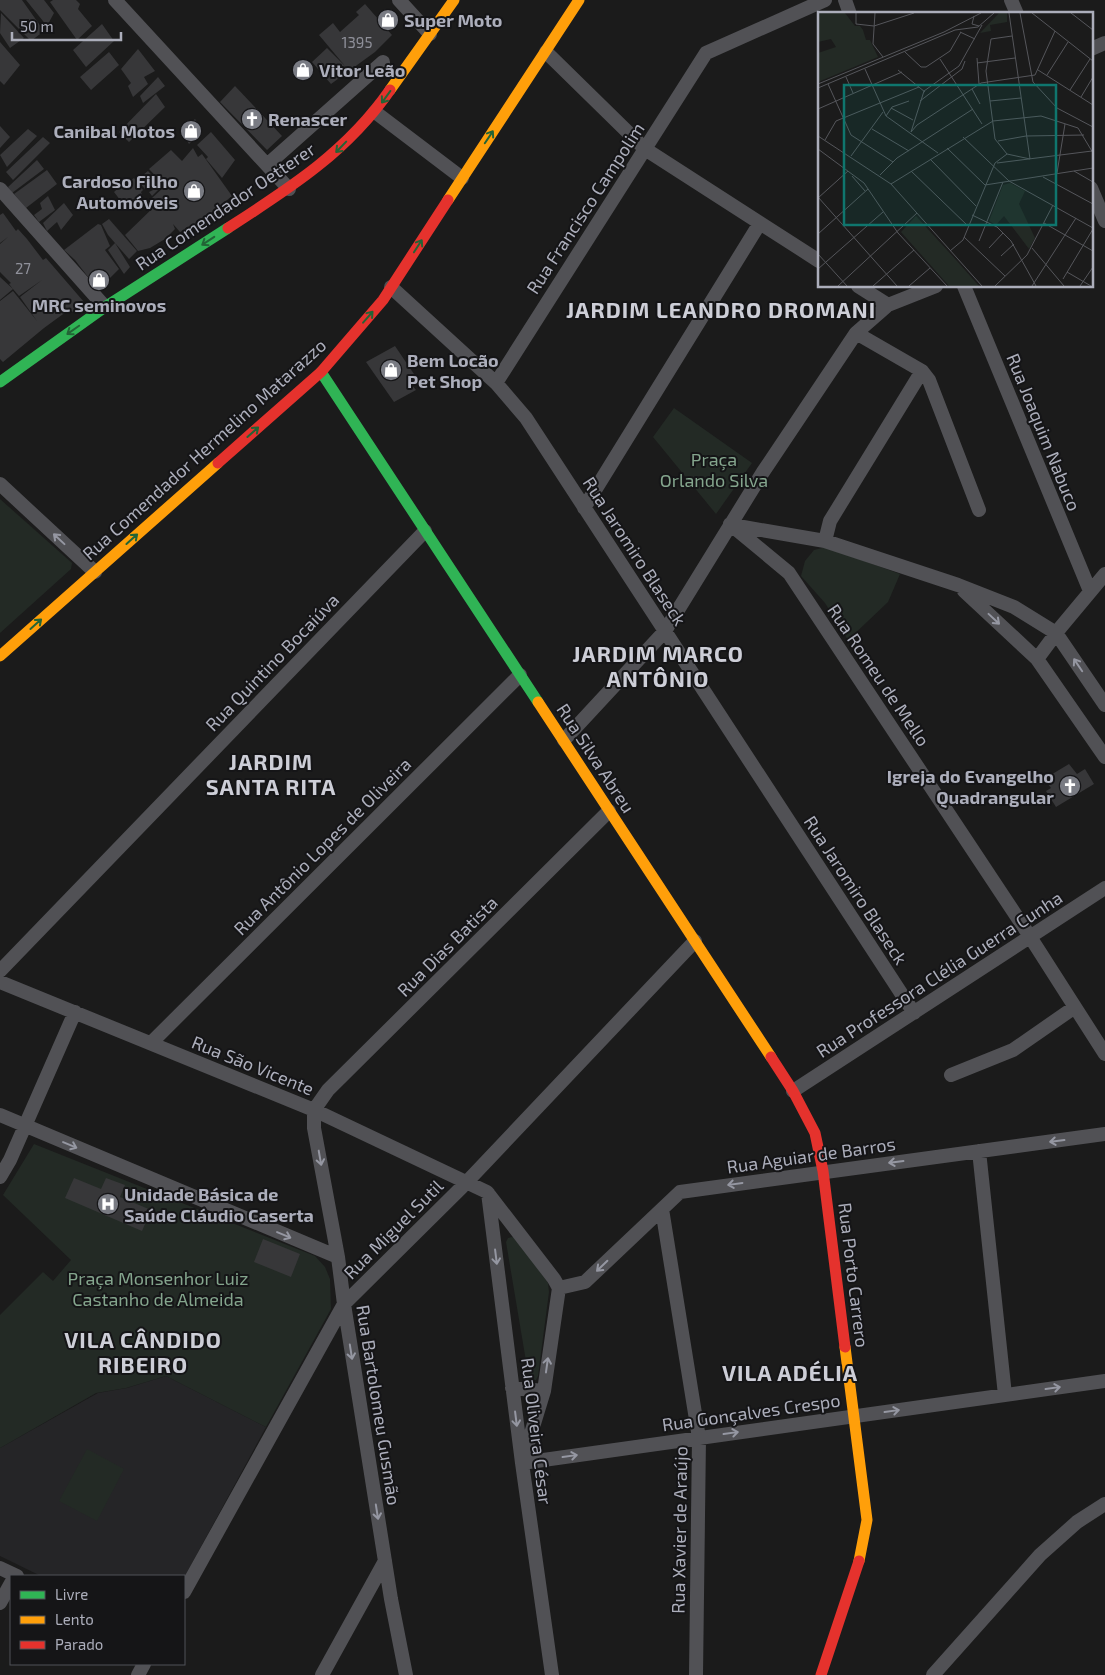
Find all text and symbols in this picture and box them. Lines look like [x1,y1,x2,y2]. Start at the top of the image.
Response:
shop icon: Super Moto [376,8,400,32]
place label: Super Moto [404,9,502,31]
scale bar [12,10,121,42]
inset map [818,12,1092,288]
text: 50 m [20,17,54,35]
house number: 1395 [342,33,372,51]
shop icon: Vitor Leão [291,58,315,82]
place label: Vitor Leão [319,59,405,81]
one-way arrow [380,90,391,103]
church icon: Renascer [240,107,264,131]
place label: Renascer [268,108,348,130]
street label: Rua Francisco Campolim [521,118,649,298]
shop icon: Canibal Motos [179,119,203,143]
place label: Canibal Motos [53,120,175,142]
one-way arrow [484,131,494,145]
street label: Rua Comendador Oetterer [131,138,319,274]
one-way arrow [335,141,347,154]
place label: Cardoso Filho Automóveis [62,170,178,213]
shop icon: Cardoso Filho Automóveis [182,179,206,203]
one-way arrow [202,236,216,246]
one-way arrow [413,239,423,253]
house number: 27 [15,259,31,277]
shop icon: MRC seminovos [87,268,111,292]
place label: MRC seminovos [32,294,166,316]
district label: JARDIM LEANDRO DROMANI [566,296,876,322]
one-way arrow [362,311,373,324]
one-way arrow [66,325,80,335]
street label: Rua Comendador Hermelino Matarazzo [78,334,330,564]
place label: Bem Locão Pet Shop [407,349,499,392]
street label: Rua Joaquim Nabuco [1002,350,1086,514]
shop icon: Bem Locão Pet Shop [379,358,403,382]
one-way arrow [247,426,260,437]
park label: Praça Orlando Silva [660,448,768,491]
street label: Rua Jaromiro Blaseck [579,473,691,629]
one-way arrow [53,533,66,545]
one-way arrow [125,534,138,545]
street label: Rua Quintino Bocaiúva [201,589,343,735]
street label: Rua Romeu de Mello [823,600,935,750]
one-way arrow [987,613,1000,625]
one-way arrow [30,618,43,630]
district label: JARDIM MARCO ANTÔNIO [572,640,744,691]
one-way arrow [1073,658,1083,672]
street label: Rua Silva Abreu [552,699,640,817]
district label: JARDIM SANTA RITA [206,748,336,799]
street label: Rua Antônio Lopes de Oliveira [229,753,415,939]
place label: Igreja do Evangelho Quadrangular [887,765,1054,808]
church icon: Igreja do Evangelho Quadrangular [1058,774,1082,798]
street label: Rua Jaromiro Blaseck [800,812,912,968]
street label: Rua Professora Clélia Guerra Cunha [812,886,1066,1062]
street label: Rua Dias Batista [392,891,502,1001]
street label: Rua São Vicente [189,1030,317,1100]
street label: Rua Aguiar de Barros [725,1132,897,1178]
one-way arrow [1049,1136,1065,1146]
one-way arrow [62,1141,77,1151]
one-way arrow [315,1150,325,1166]
one-way arrow [888,1157,904,1167]
street label: Rua Miguel Sutil [339,1174,448,1283]
one-way arrow [727,1179,743,1189]
place label: Unidade Básica de Saúde Cláudio Caserta [124,1183,314,1226]
hospital icon: Unidade Básica de Saúde Cláudio Caserta [96,1192,120,1216]
street label: Rua Porto Carrero [834,1201,874,1349]
one-way arrow [276,1231,291,1240]
one-way arrow [491,1249,501,1265]
one-way arrow [596,1260,608,1272]
park label: Praça Monsenhor Luiz Castanho de Almeida [68,1267,248,1310]
street label: Rua Bartolomeu Gusmão [352,1303,406,1507]
district label: VILA CÂNDIDO RIBEIRO [64,1326,222,1377]
one-way arrow [347,1344,357,1360]
street label: Rua Oliveira César [517,1356,557,1506]
one-way arrow [543,1358,553,1374]
district label: VILA ADÉLIA [722,1359,858,1385]
one-way arrow [1044,1383,1060,1393]
street label: Rua Gonçalves Crespo [660,1389,842,1436]
one-way arrow [883,1406,899,1416]
one-way arrow [511,1410,521,1426]
one-way arrow [722,1428,738,1438]
street label: Rua Xavier de Araújo [667,1446,691,1614]
one-way arrow [562,1451,578,1461]
one-way arrow [373,1504,383,1520]
legend [10,1575,185,1665]
text: Livre [55,1585,88,1603]
text: Lento [55,1610,94,1628]
text: Parado [55,1635,103,1653]

